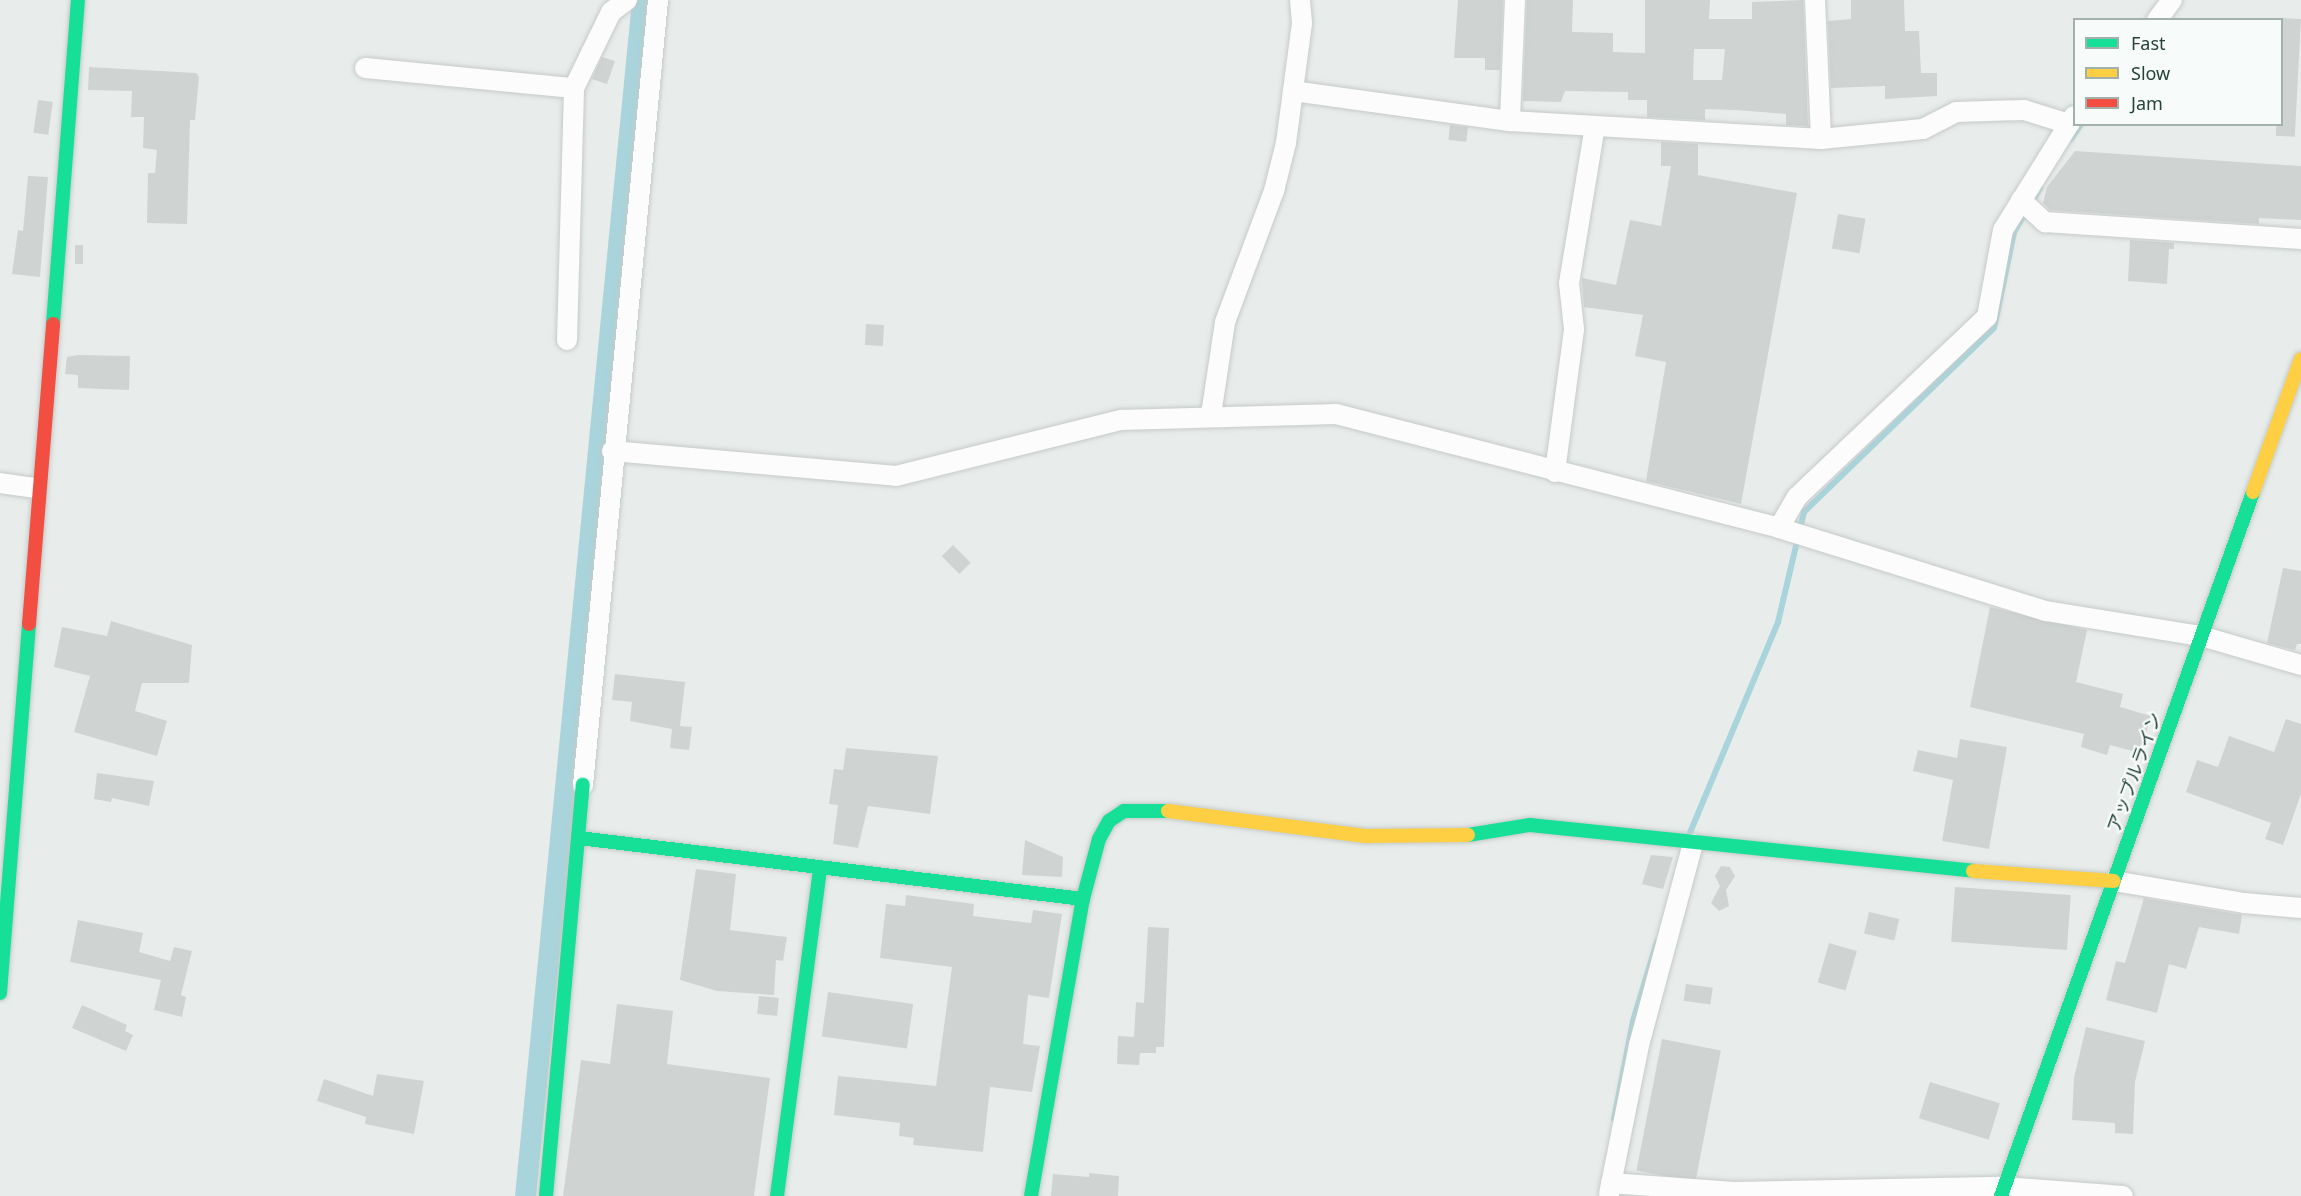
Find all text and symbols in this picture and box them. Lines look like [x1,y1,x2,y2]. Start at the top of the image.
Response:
legend [2073,18,2283,126]
text: Fast [2131,31,2166,55]
text: Slow [2131,61,2170,85]
text: Jam [2131,91,2163,115]
street label: アップルライン [2102,709,2166,835]

